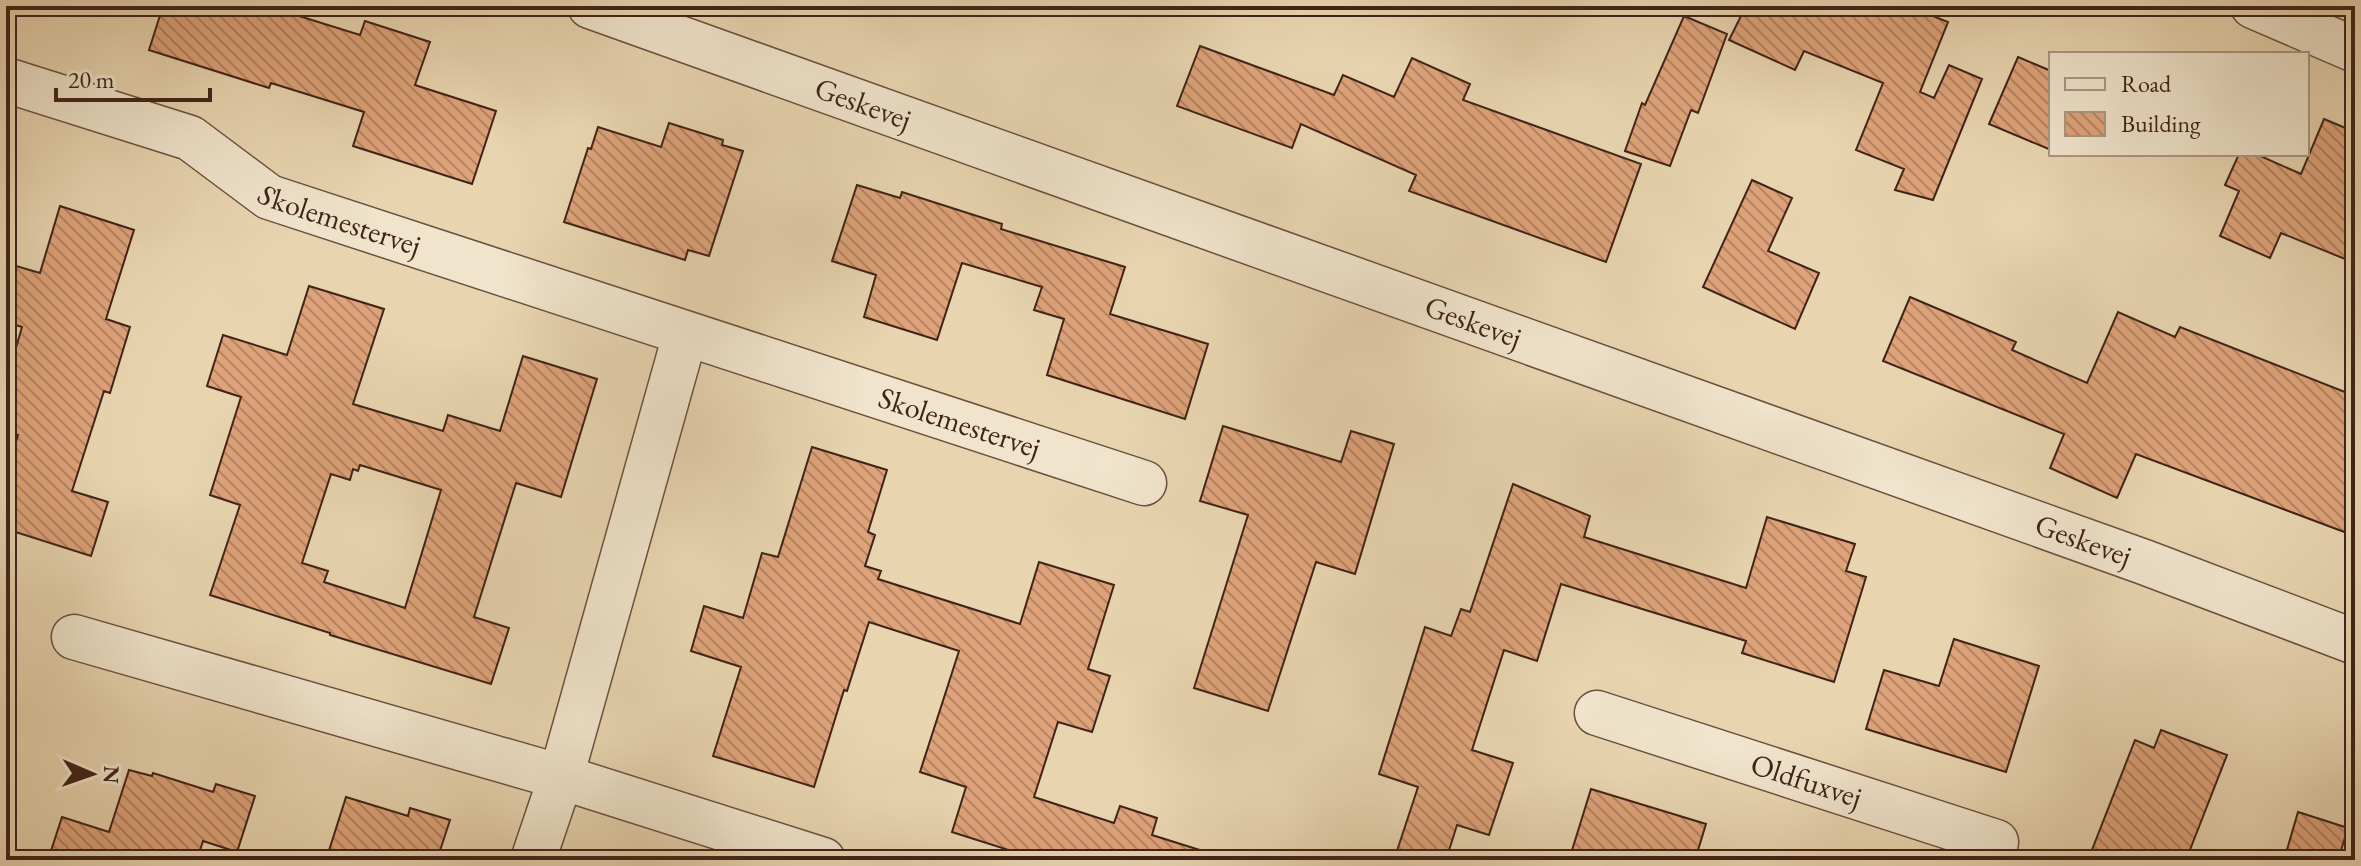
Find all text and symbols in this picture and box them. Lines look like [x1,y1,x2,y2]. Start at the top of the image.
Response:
scale bar [56,52,210,102]
legend [2049,52,2309,156]
text: 20 m [68,64,115,95]
street label: Geskevej [810,68,917,138]
text: Road [2121,68,2172,99]
text: Building [2121,108,2201,139]
street label: Skolemestervej [250,175,426,264]
street label: Geskevej [1420,286,1527,357]
street label: Skolemestervej [874,378,1046,467]
street label: Geskevej [2030,505,2137,575]
north arrow [52,734,132,814]
street label: Oldfuxvej [1746,744,1867,816]
text: N [97,765,126,784]

